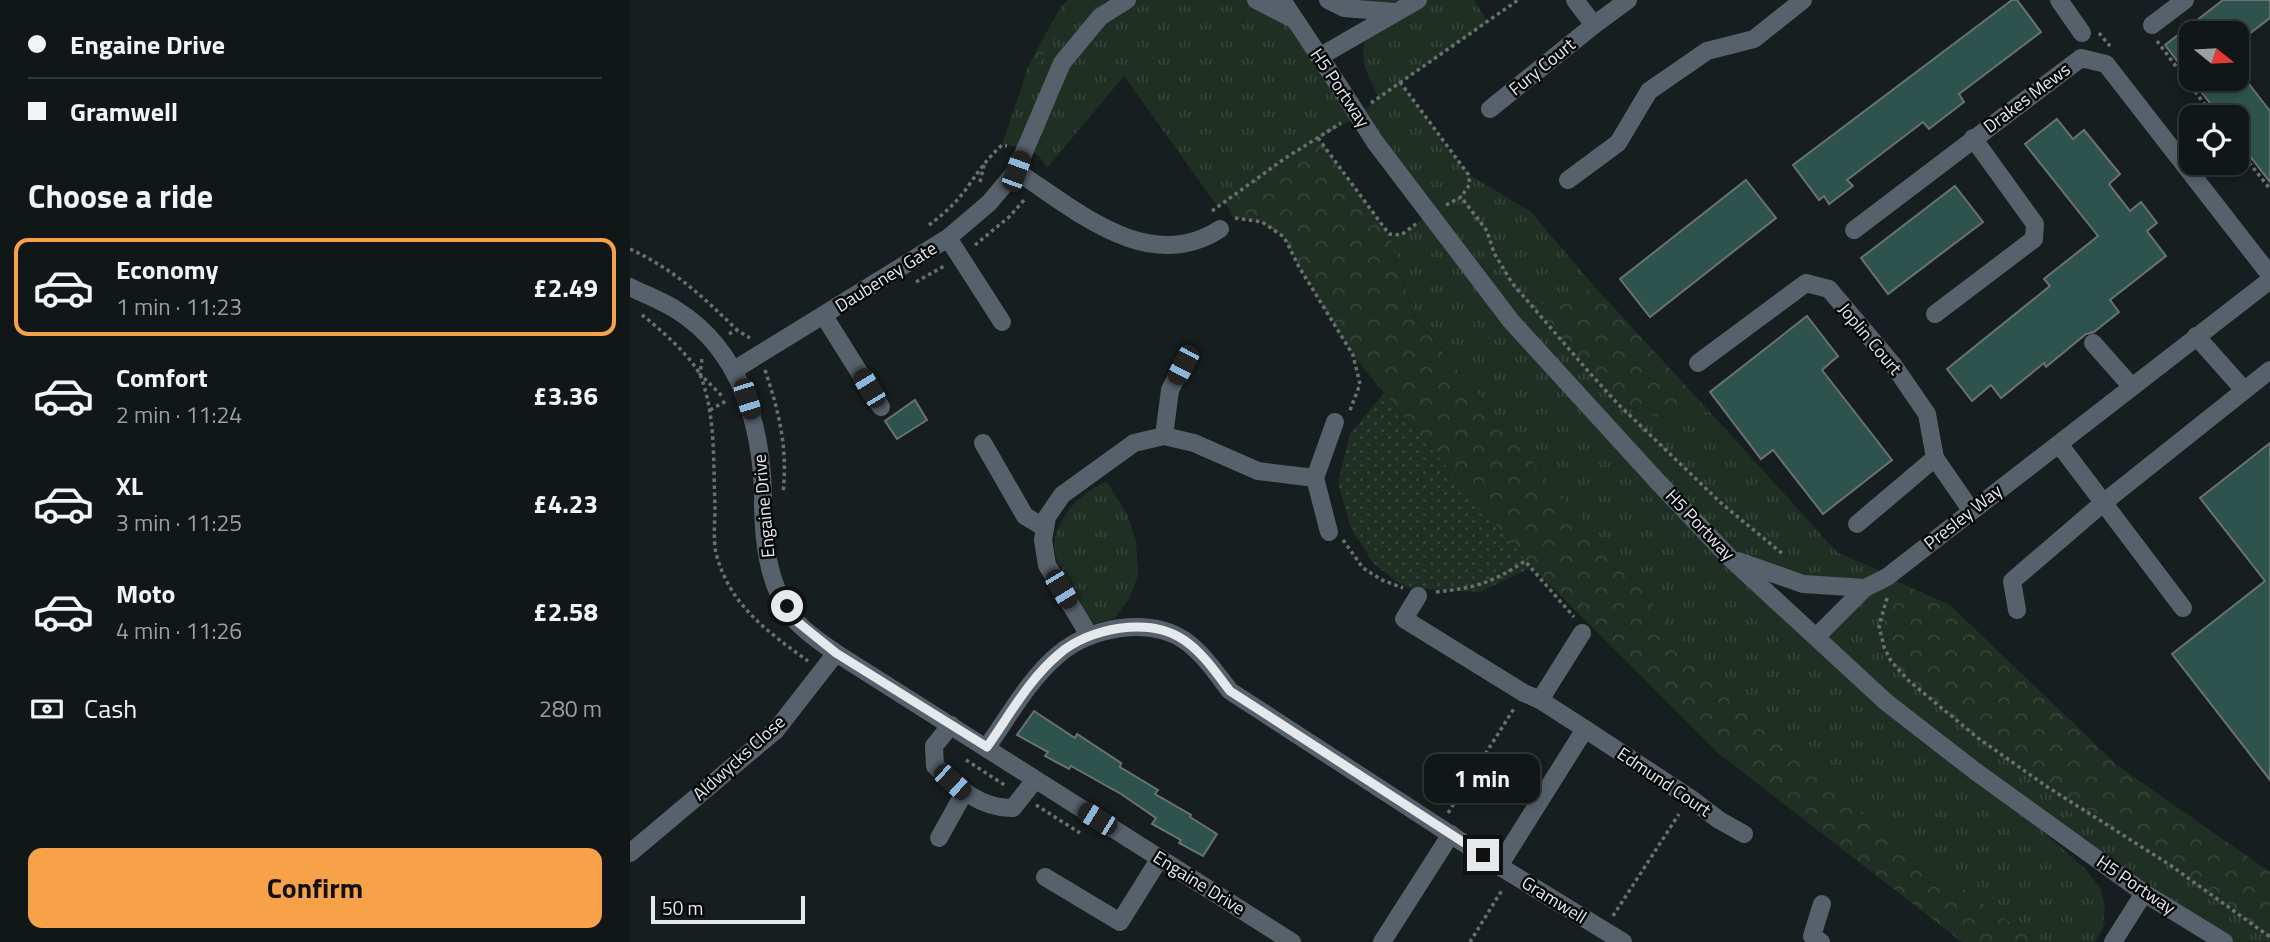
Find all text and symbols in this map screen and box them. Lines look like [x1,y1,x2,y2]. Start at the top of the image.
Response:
north arrow [2179,21,2249,91]
map controls [2179,21,2249,175]
text: Engaine Drive [70,25,225,64]
street label: Fury Court [1503,31,1581,102]
street label: H5 Portway [1304,43,1377,133]
street label: Drakes Mews [1978,56,2076,139]
text: Gramwell [70,92,178,131]
button: locate [2179,105,2249,175]
car [999,148,1034,194]
text: Choose a ride [28,172,213,220]
street label: Daubeney Gate [830,235,942,319]
text: Economy [116,250,218,289]
icon: car [32,256,95,319]
text: £2.49 [533,268,598,307]
text: 1 min · 11:23 [116,289,242,324]
street label: Joplin Court [1832,297,1909,381]
car [1164,342,1203,388]
text: Comfort [116,358,208,397]
icon: car [32,364,95,427]
car [850,365,889,411]
text: £3.36 [533,376,598,415]
car [731,376,764,422]
text: 2 min · 11:24 [116,397,242,432]
street label: Engaine Drive [746,453,781,559]
text: XL [116,466,143,505]
icon: car [32,472,95,535]
street label: Presley Way [1918,477,2008,556]
street label: H5 Portway [1659,483,1742,567]
text: £4.23 [533,484,598,523]
text: 3 min · 11:25 [116,505,242,540]
car [1042,566,1081,612]
text: Moto [116,574,175,613]
icon: car [32,580,95,643]
route start [771,590,803,622]
text: £2.58 [533,592,598,631]
text: 4 min · 11:26 [116,613,242,648]
text: Cash [84,689,137,728]
icon: cash [28,690,66,728]
text: 280 m [539,691,602,726]
street label: Aldwycks Close [686,709,791,807]
street label: Edmund Court [1612,740,1717,823]
callout: 1 min [1425,754,1541,802]
car [930,760,975,804]
text: 1 min [1454,761,1510,796]
car [1074,799,1121,839]
route end [1467,839,1499,871]
street label: Engaine Drive [1148,844,1250,922]
button: Confirm [28,848,602,928]
street label: H5 Portway [2091,848,2181,921]
street label: Gramwell [1516,869,1592,930]
scale bar [651,893,805,925]
text: 50 m [662,893,703,922]

